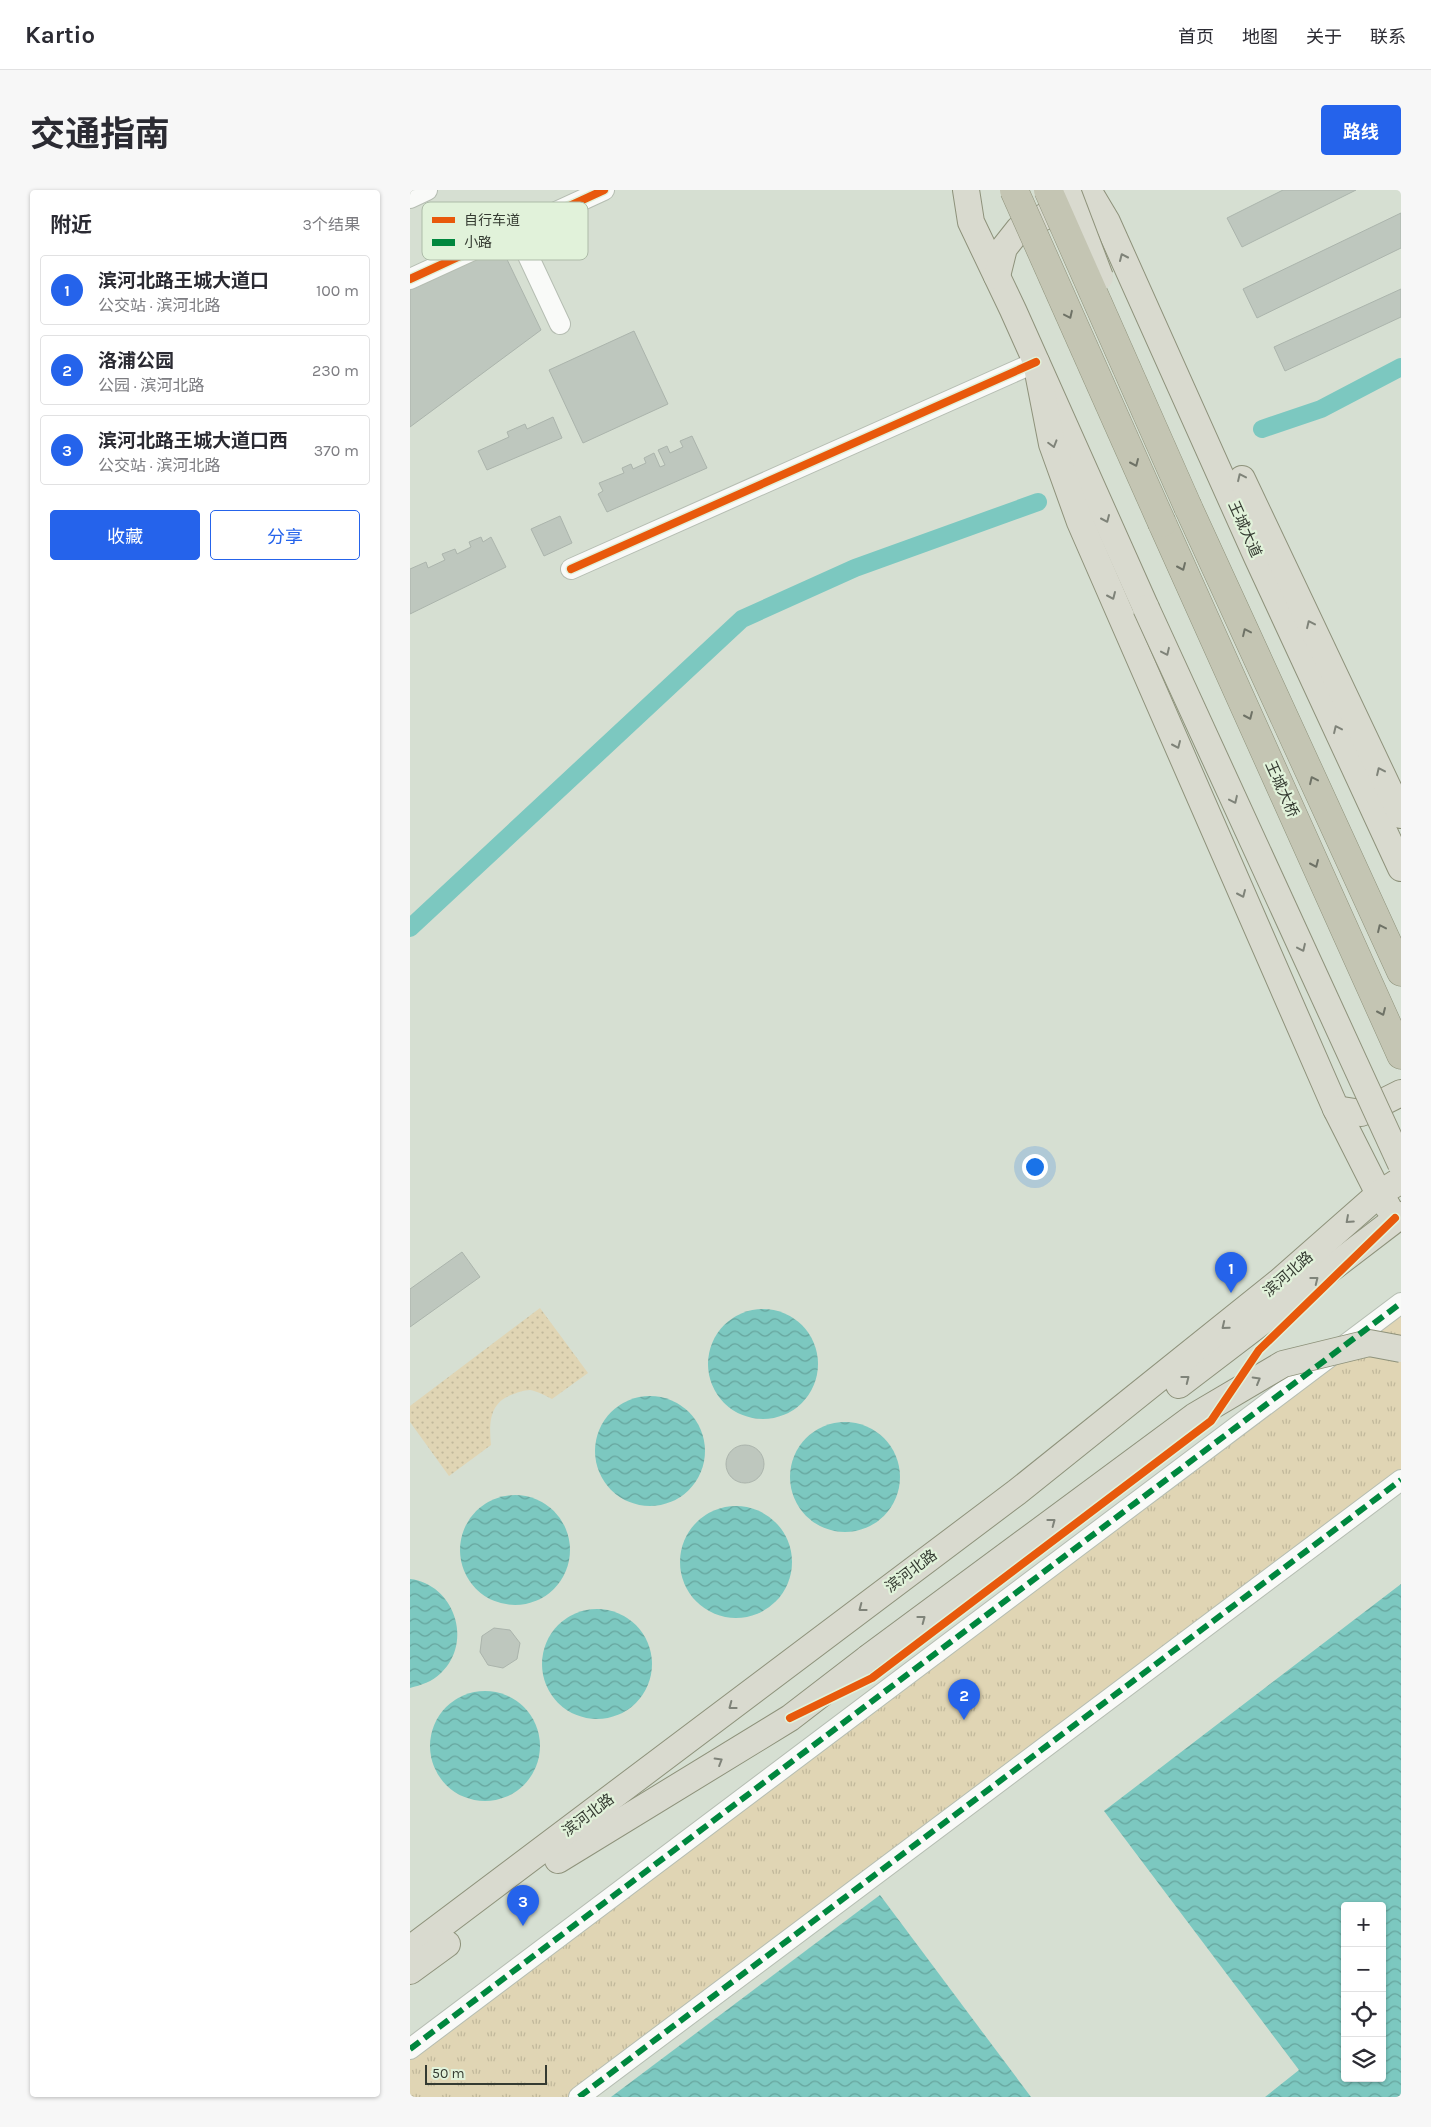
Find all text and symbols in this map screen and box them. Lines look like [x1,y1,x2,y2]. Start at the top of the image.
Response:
text: Kartio [25,21,95,49]
text: 首页 [1178,26,1214,48]
text: 地图 [1242,26,1278,48]
text: 关于 [1306,26,1342,48]
text: 联系 [1370,26,1406,48]
button: 路线 [1321,105,1401,155]
text: 交通指南 [30,114,170,155]
legend [422,202,588,260]
text: 自行车道 [464,212,520,229]
text: 附近 [50,213,92,237]
text: 3个结果 [303,215,360,234]
text: 小路 [464,234,492,251]
one-way arrow [1119,253,1130,262]
text: 滨河北路王城大道口 [98,270,269,292]
text: 1 [64,281,70,300]
text: 100 m [316,281,359,300]
text: 公交站 · 滨河北路 [98,296,220,315]
one-way arrow [1062,310,1073,319]
text: 洛浦公园 [98,350,174,372]
text: 2 [62,361,72,380]
text: 230 m [312,361,359,380]
text: 公园 · 滨河北路 [98,376,204,395]
text: 滨河北路王城大道口西 [98,430,288,452]
one-way arrow [1047,440,1058,449]
text: 3 [62,441,72,460]
text: 370 m [314,441,359,460]
text: 公交站 · 滨河北路 [98,456,220,475]
one-way arrow [1129,458,1140,467]
one-way arrow [1237,473,1247,482]
street label: 王城大道 [1225,498,1265,560]
button: 收藏 [50,510,200,560]
button: 分享 [210,510,360,560]
one-way arrow [1100,514,1110,523]
one-way arrow [1176,562,1186,571]
one-way arrow [1106,591,1117,600]
one-way arrow [1306,620,1317,629]
one-way arrow [1241,628,1252,637]
one-way arrow [1160,647,1171,656]
one-way arrow [1242,711,1253,720]
one-way arrow [1332,725,1343,734]
one-way arrow [1171,740,1182,749]
street label: 王城大桥 [1262,758,1302,820]
one-way arrow [1376,767,1386,776]
one-way arrow [1309,776,1320,785]
one-way arrow [1228,795,1238,804]
one-way arrow [1309,859,1320,868]
one-way arrow [1237,889,1247,897]
one-way arrow [1376,924,1387,933]
one-way arrow [1295,943,1306,952]
one-way arrow [1375,1007,1386,1016]
your location [1022,1154,1048,1180]
one-way arrow [1345,1215,1354,1224]
street label: 滨河北路 [1259,1248,1317,1300]
pin: 1 [1215,1252,1247,1293]
one-way arrow [1309,1277,1319,1286]
one-way arrow [1222,1320,1231,1328]
one-way arrow [1252,1376,1261,1386]
one-way arrow [1180,1377,1189,1385]
one-way arrow [1046,1519,1056,1528]
street label: 滨河北路 [882,1546,940,1596]
one-way arrow [858,1602,868,1611]
one-way arrow [916,1616,926,1625]
pin: 2 [948,1679,980,1720]
one-way arrow [728,1700,738,1709]
one-way arrow [714,1758,723,1768]
street label: 滨河北路 [559,1790,617,1840]
pin: 3 [507,1885,539,1926]
map controls [1341,1902,1386,2082]
button: + [1341,1902,1386,1947]
button: − [1341,1947,1386,1992]
button: locate [1341,1992,1386,2037]
button: layers [1341,2037,1386,2082]
scale bar [425,2062,548,2085]
text: 50 m [432,2065,465,2082]

